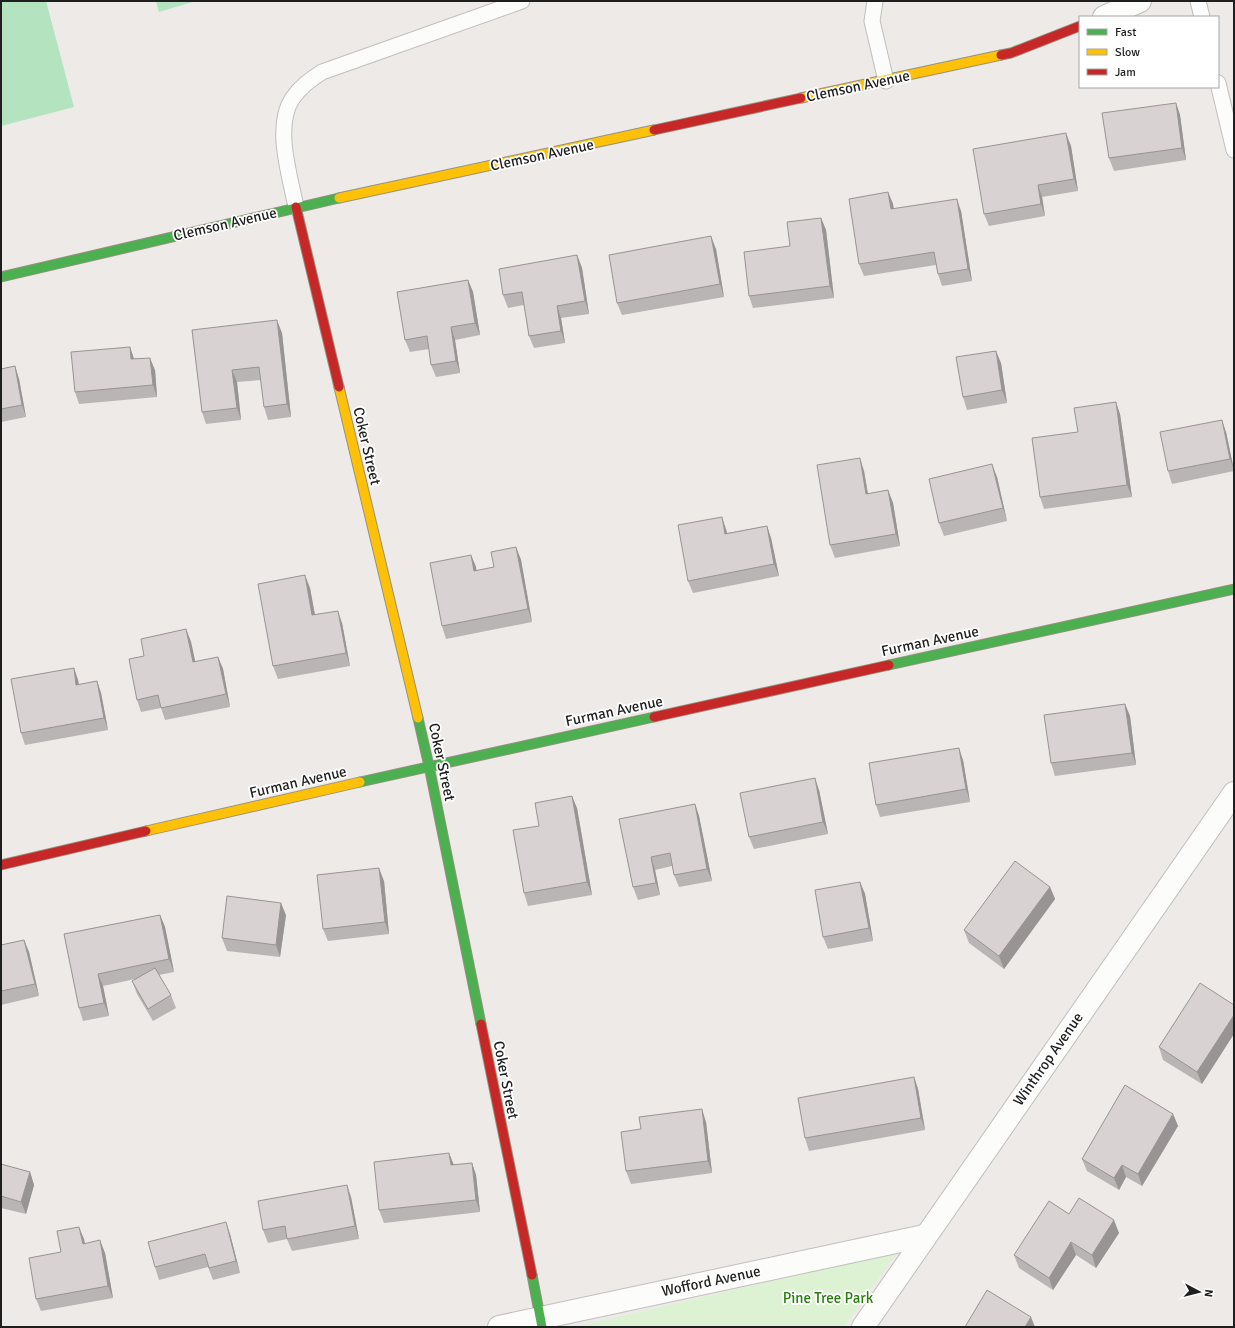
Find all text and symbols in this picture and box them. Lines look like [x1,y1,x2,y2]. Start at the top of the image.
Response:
legend [1079,16,1219,88]
text: Fast [1115,25,1136,40]
text: Slow [1115,45,1140,60]
text: Jam [1115,65,1136,80]
street label: Clemson Avenue [805,66,911,106]
street label: Clemson Avenue [489,135,595,175]
street label: Clemson Avenue [172,203,278,245]
street label: Coker Street [349,405,385,487]
street label: Furman Avenue [880,622,980,660]
street label: Furman Avenue [564,692,664,730]
street label: Coker Street [425,721,459,803]
street label: Furman Avenue [248,762,348,802]
street label: Winthrop Avenue [1009,1009,1087,1109]
street label: Coker Street [490,1039,522,1121]
street label: Wofford Avenue [660,1262,762,1300]
north arrow [1179,1272,1219,1312]
park label: Pine Tree Park [783,1289,874,1307]
text: N [1202,1289,1215,1298]

